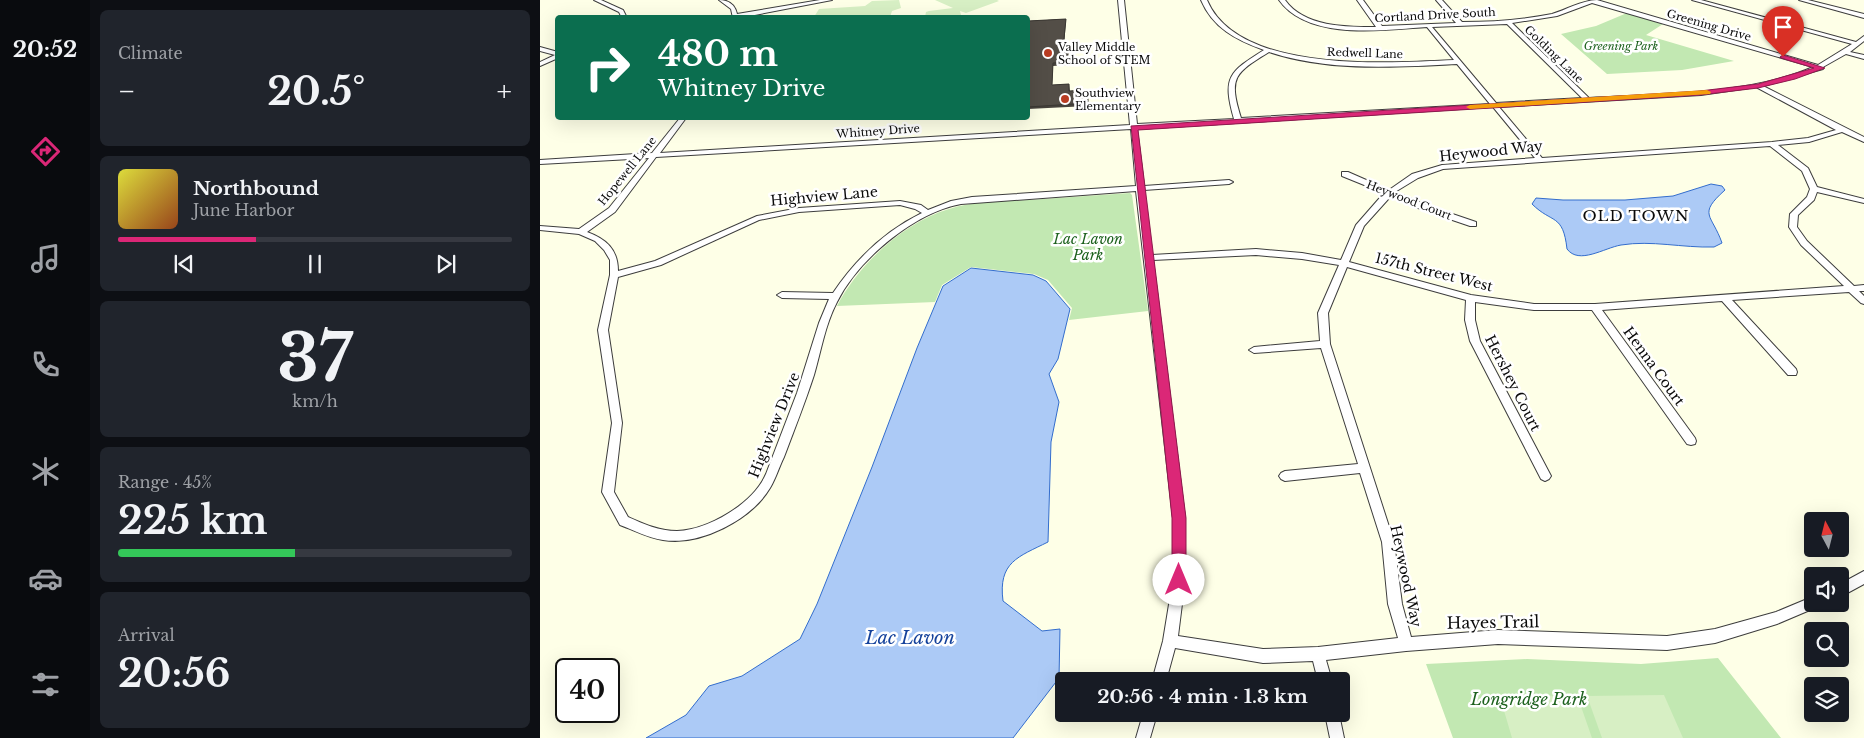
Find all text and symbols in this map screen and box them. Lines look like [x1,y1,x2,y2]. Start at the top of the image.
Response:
street label: Cortland Drive South [1374,5,1496,25]
street label: Greening Drive [1665,6,1753,44]
pin [1762,6,1804,57]
icon: arrive [1769,13,1797,41]
street label: Golding Lane [1522,22,1586,86]
text: 480 m [658,32,778,75]
icon: right [575,35,640,100]
text: 20:52 [13,36,77,63]
park label: Greening Park [1584,39,1659,53]
place label: Valley Middle School of STEM [1057,40,1150,67]
text: Climate [118,43,183,63]
street label: Redwell Lane [1327,45,1403,61]
marker: Valley Middle School of STEM [1042,47,1054,59]
text: 20.5° [267,68,365,115]
text: − [118,74,136,109]
text: + [497,74,512,109]
text: Whitney Drive [658,75,825,102]
place label: Southview Elementary [1075,86,1141,113]
marker: Southview Elementary [1059,93,1071,105]
street label: Whitney Drive [835,121,920,141]
icon: directions [28,134,63,169]
street label: Hopewell Lane [595,134,659,208]
street label: Heywood Way [1438,137,1544,165]
text: Northbound [193,177,319,200]
street label: Heywood Court [1364,177,1454,223]
street label: Highview Lane [770,182,878,210]
text: June Harbor [193,200,294,220]
district label: OLD TOWN [1583,206,1689,225]
park label: Lac Lavon Park [1052,230,1123,264]
icon: music [28,241,63,276]
street label: 157th Street West [1373,249,1495,296]
icon: previous [170,250,198,278]
icon: pause [301,250,329,278]
icon: next [432,250,460,278]
text: 37 [278,318,352,399]
street label: Henna Court [1619,323,1689,410]
street label: Hershey Court [1481,332,1545,435]
icon: phone [28,347,63,382]
street label: Highview Drive [745,370,803,480]
text: km/h [292,391,338,411]
icon: climate [28,454,63,489]
text: Range · 45% [118,472,212,492]
text: 225 km [118,497,267,544]
north arrow [1804,512,1849,558]
map controls [1804,512,1849,722]
street label: Heywood Way [1386,523,1426,629]
position arrow [1152,553,1204,605]
icon: car [28,561,63,596]
button: sound [1804,567,1849,612]
street label: Hayes Trail [1447,611,1539,633]
button: search [1804,622,1849,667]
text: Arrival [118,625,175,645]
water label: Lac Lavon [864,627,955,649]
text: 20:56 [118,650,230,697]
speed limit sign: 40 [555,658,620,723]
icon: filters [28,667,63,702]
button: layers [1804,677,1849,722]
text: 20:56 · 4 min · 1.3 km [1097,685,1308,708]
park label: Longridge Park [1470,689,1587,709]

